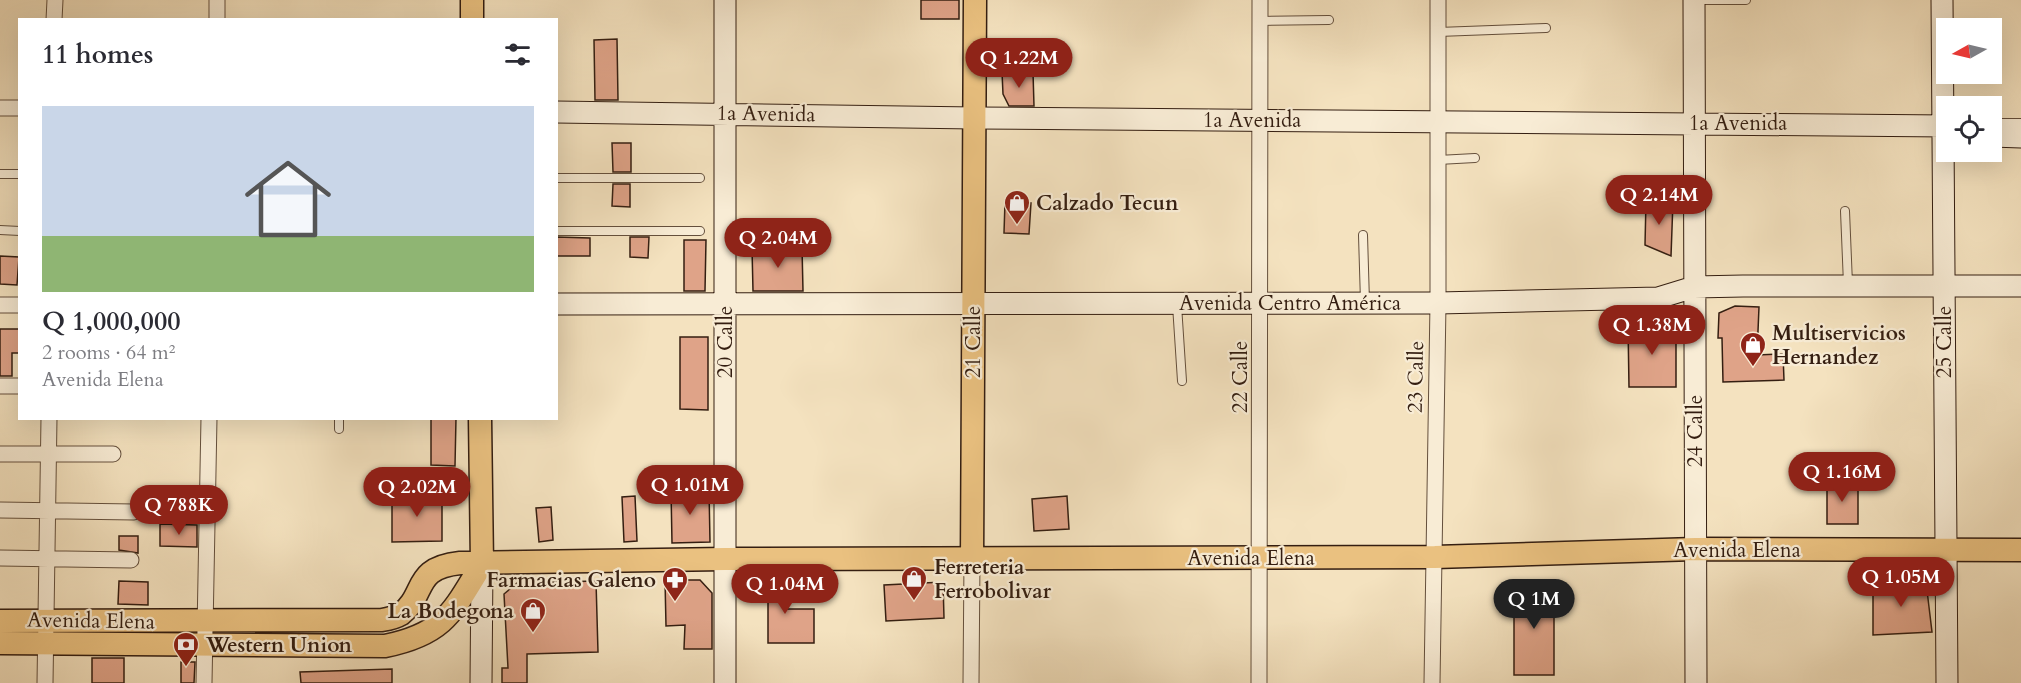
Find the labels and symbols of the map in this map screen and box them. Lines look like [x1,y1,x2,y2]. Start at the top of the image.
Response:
north arrow [1936,18,2002,84]
pin: Q 1.22M [964,38,1074,89]
street label: 1a Avenida [716,99,816,129]
street label: 1a Avenida [1203,106,1301,135]
street label: 1a Avenida [1689,109,1787,138]
pin: Q 2.14M [1604,175,1714,226]
shop icon: Calzado Tecun [1002,188,1032,226]
place label: Calzado Tecun [1036,189,1179,218]
pin: Q 2.04M [723,218,833,269]
street label: Avenida Centro América [1179,289,1401,318]
pin: Q 1.38M [1597,305,1707,356]
street label: 20 Calle [711,306,740,378]
street label: 21 Calle [959,306,988,378]
street label: 25 Calle [1930,306,1959,378]
place label: Multiservicios Hernandez [1772,319,1906,372]
shop icon: Multiservicios Hernandez [1738,330,1768,368]
street label: 23 Calle [1401,340,1431,414]
street label: 22 Calle [1226,341,1255,413]
street label: 24 Calle [1681,395,1710,467]
pin: Q 1.16M [1787,452,1897,503]
pin: Q 1.01M [635,465,745,516]
pin: Q 2.02M [362,467,472,518]
pin: Q 788K [130,485,228,536]
street label: Avenida Elena [1673,536,1801,565]
street label: Avenida Elena [1187,544,1315,573]
place label: Ferreteria Ferrobolivar [934,553,1052,606]
pin: Q 1.05M [1846,557,1956,608]
pin: Q 1.04M [730,564,840,615]
shop icon: Ferreteria Ferrobolivar [899,564,929,602]
pharmacy icon: Farmacias Galeno [660,565,690,603]
place label: Farmacias Galeno [486,566,656,595]
pin: Q 1M [1498,579,1570,630]
shop icon: La Bodegona [518,596,548,634]
place label: La Bodegona [388,597,515,626]
street label: Avenida Elena [27,605,155,637]
bank icon: Western Union [171,630,201,668]
place label: Western Union [205,631,352,660]

